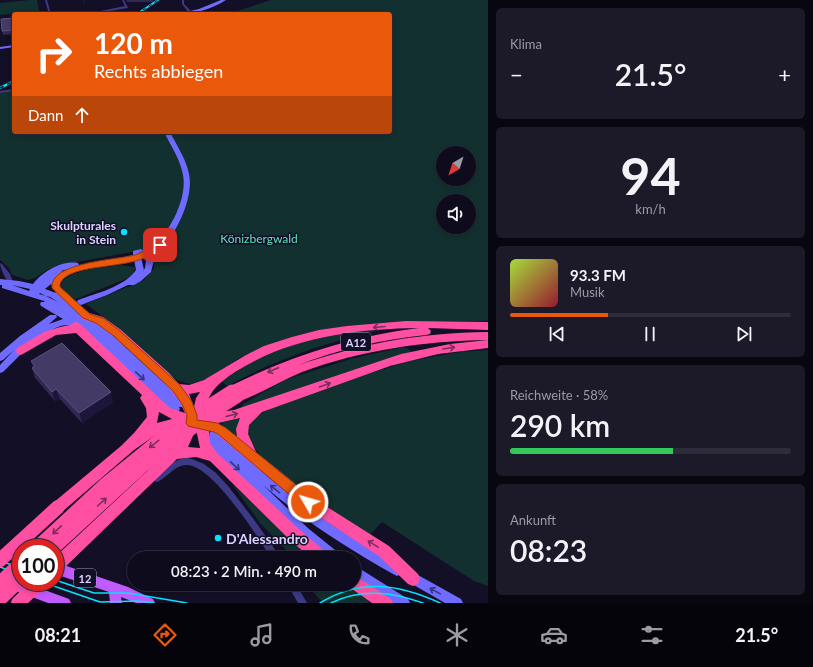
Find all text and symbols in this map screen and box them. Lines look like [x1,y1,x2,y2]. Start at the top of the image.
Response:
text: 120 m [94,26,173,60]
icon: right [28,28,80,80]
text: Klima [510,36,542,52]
text: 21.5° [615,56,686,92]
text: Rechts abbiegen [94,60,223,82]
text: − [510,61,523,88]
text: + [778,61,791,88]
icon: ahead [71,104,93,126]
text: Dann [28,106,63,124]
text: 94 [620,144,681,206]
north arrow [436,146,476,186]
map controls [436,146,476,234]
button: sound [436,194,476,234]
text: km/h [635,201,666,217]
place label: Skulpturales in Stein [50,218,116,247]
marker: Skulpturales in Stein [119,227,129,237]
pin [143,228,177,262]
park label: Könizbergwald [220,231,298,246]
icon: arrive [149,234,171,256]
text: 93.3 FM [570,266,626,284]
text: Musik [570,284,605,300]
icon: previous [546,323,568,345]
icon: pause [639,323,661,345]
icon: next [733,323,755,345]
one-way arrow [373,324,386,331]
road number: A12 [341,333,371,351]
one-way arrow [442,344,455,352]
one-way arrow [267,367,279,374]
one-way arrow [135,371,145,381]
one-way arrow [318,380,330,388]
text: Reichweite · 58% [510,387,608,403]
text: 290 km [510,407,610,443]
one-way arrow [225,411,238,418]
one-way arrow [148,439,159,448]
one-way arrow [230,461,240,471]
position arrow [287,481,329,523]
one-way arrow [269,485,280,494]
one-way arrow [97,497,107,507]
text: Ankunft [510,512,556,528]
one-way arrow [52,525,62,534]
place label: D'Alessandro [226,530,308,547]
text: 08:23 [510,532,587,568]
marker: D'Alessandro [213,533,223,543]
speed limit sign: 100 [12,539,64,591]
one-way arrow [367,540,379,548]
text: 08:23 · 2 Min. · 490 m [171,562,317,580]
road number: 12 [74,569,96,587]
one-way arrow [429,586,441,594]
icon: directions [151,621,179,649]
icon: music [248,621,276,649]
icon: phone [345,621,373,649]
icon: climate [443,621,471,649]
icon: car [540,621,568,649]
icon: filters [638,621,666,649]
text: 08:21 [35,624,81,646]
text: 21.5° [735,624,778,646]

